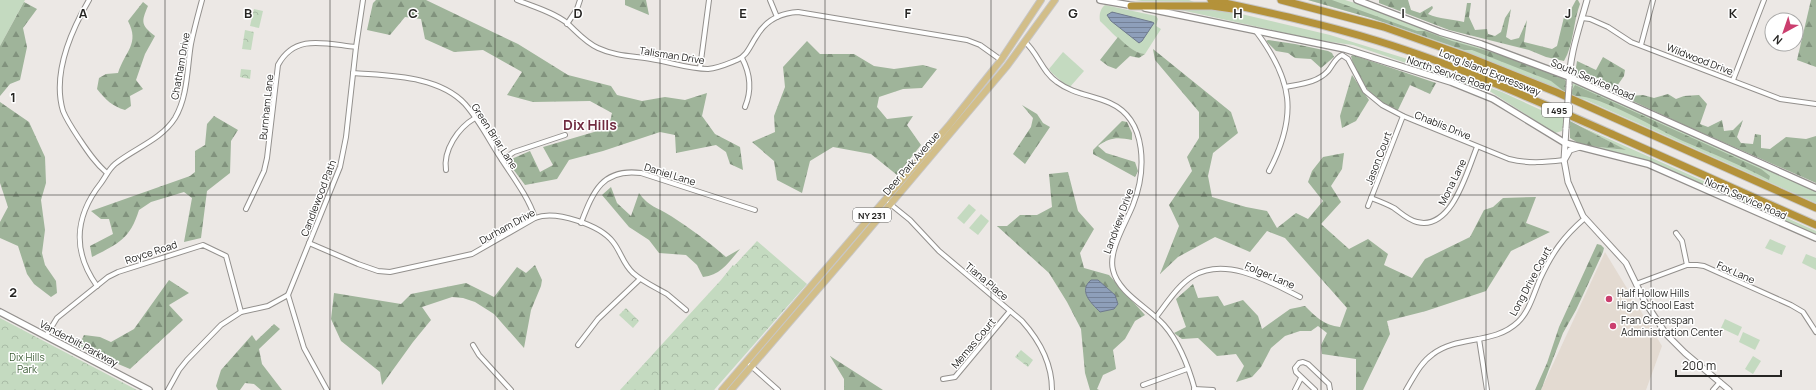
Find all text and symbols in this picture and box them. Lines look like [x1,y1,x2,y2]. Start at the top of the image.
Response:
text: A [79,4,88,22]
text: B [244,4,252,22]
text: C [408,4,418,22]
text: D [573,4,583,22]
text: E [739,4,747,22]
text: F [905,4,912,22]
text: G [1068,4,1078,22]
text: H [1233,4,1243,22]
text: I [1401,4,1405,22]
text: J [1565,4,1571,22]
text: K [1729,4,1738,22]
north arrow [1764,12,1804,52]
street label: Chatham Drive [167,31,193,101]
text: N [1769,32,1785,48]
street label: Wildwood Drive [1665,40,1735,78]
street label: Talisman Drive [638,43,706,67]
street label: Long Island Expressway [1437,45,1544,99]
street label: North Service Road [1405,52,1493,94]
street label: South Service Road [1549,55,1637,103]
street label: Burnham Lane [256,73,276,141]
text: 1 [10,88,16,106]
street label: Green Briar Lane [469,100,522,172]
road number: I 495 [1542,103,1572,117]
street label: Chablis Drive [1413,107,1474,143]
district label: Dix Hills [563,115,617,134]
street label: Deer Park Avenue [879,128,943,198]
street label: Jason Court [1361,129,1395,187]
street label: Mona Lane [1435,156,1469,208]
street label: Candlewood Path [297,158,339,238]
street label: Daniel Lane [643,160,698,189]
street label: North Service Road [1703,174,1789,222]
street label: Landview Drive [1100,186,1136,256]
street label: Durham Drive [477,205,537,247]
road number: NY 231 [853,208,891,222]
street label: Royce Road [123,237,179,267]
street label: Long Drive Court [1506,244,1554,318]
street label: Fox Lane [1715,257,1757,287]
street label: Folger Lane [1243,258,1297,292]
street label: Tiana Place [962,259,1012,303]
text: 2 [9,283,17,301]
place label: Half Hollow Hills High School East [1617,286,1694,312]
marker: Half Hollow Hills High School East [1604,294,1614,304]
place label: Fran Greenspan Administration Center [1621,313,1723,339]
street label: Memas Court [948,315,998,371]
street label: Vanderbilt Parkway [37,316,121,370]
marker: Fran Greenspan Administration Center [1608,321,1618,331]
park label: Dix Hills Park [9,350,45,376]
scale bar [1676,352,1781,378]
text: 200 m [1682,357,1716,374]

